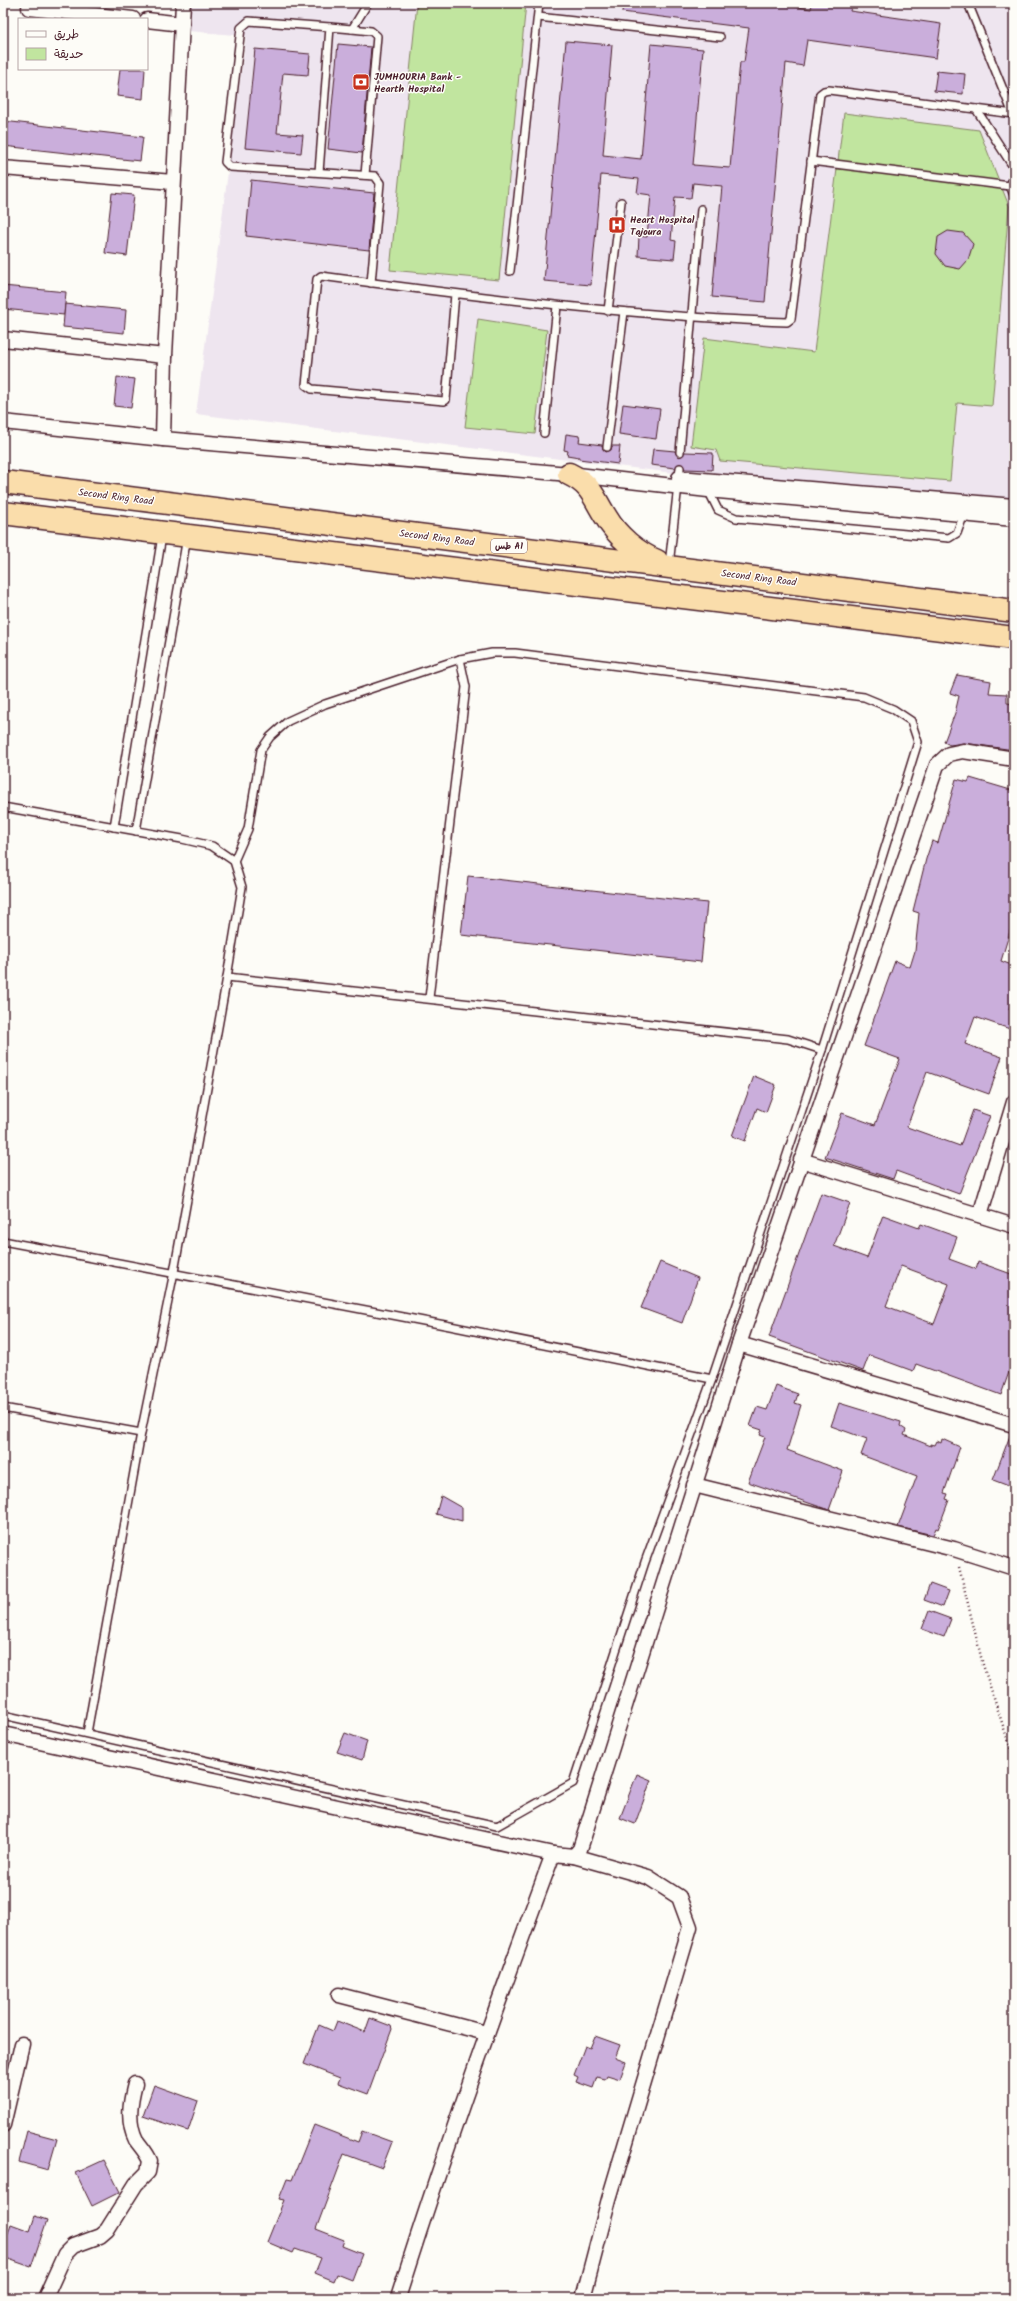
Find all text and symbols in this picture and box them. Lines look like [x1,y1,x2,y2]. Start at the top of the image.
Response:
legend [18,18,148,70]
text: طريق [54,25,79,44]
text: حديقة [54,45,83,64]
place label: JUMHOURIA Bank - Hearth Hospital [374,69,461,97]
bank icon: JUMHOURIA Bank - Hearth Hospital [351,72,371,92]
place label: Heart Hospital Tajoura [630,212,695,240]
hospital icon: Heart Hospital Tajoura [607,215,627,235]
street label: Second Ring Road [77,484,155,510]
street label: Second Ring Road [398,525,476,551]
road number: طس A1 [491,539,527,553]
street label: Second Ring Road [720,565,798,591]

